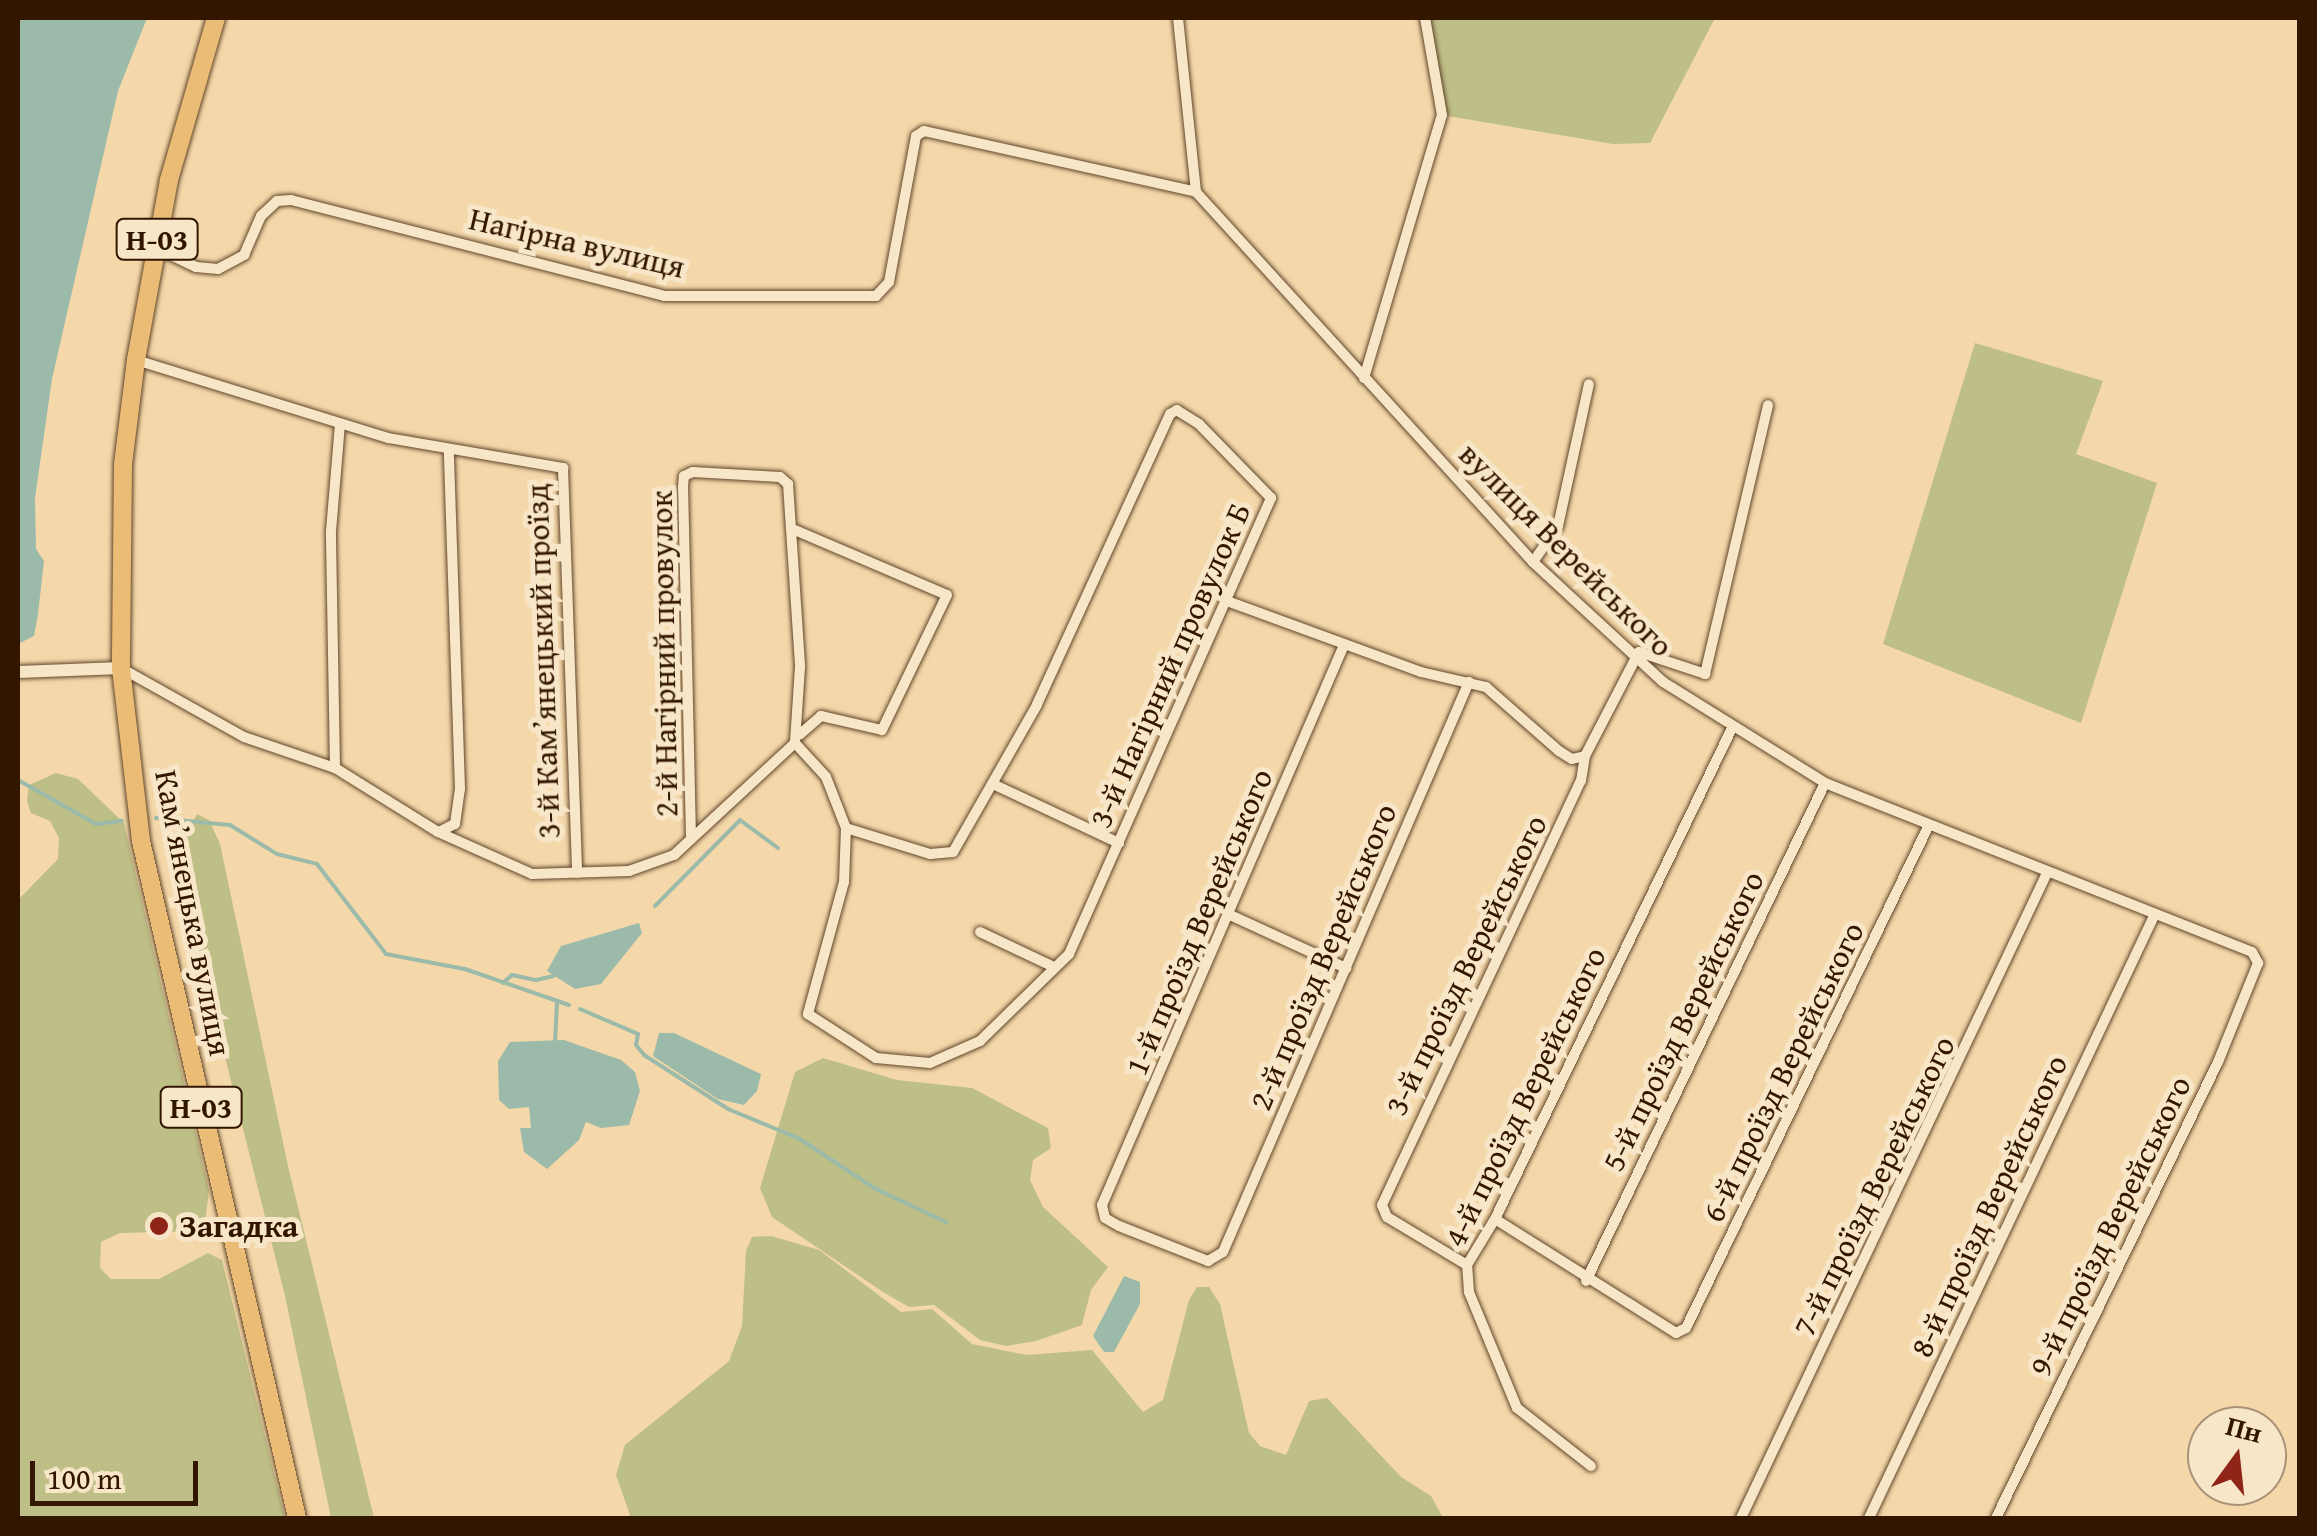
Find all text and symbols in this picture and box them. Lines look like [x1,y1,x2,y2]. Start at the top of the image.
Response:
street label: Нагірна вулиця [465,200,689,286]
road number: Н-03 [114,214,200,264]
street label: вулиця Верейського [1451,435,1681,665]
street label: 3-й Камʼянецький проїзд [518,483,568,839]
street label: 2-й Нагірний провулок [642,490,686,818]
street label: 3-й Нагірний провулок Б [1081,496,1259,834]
street label: 1-й проїзд Верейського [1117,763,1281,1081]
street label: Камʼянецька вулиця [146,767,240,1059]
street label: 2-й проїзд Верейського [1241,798,1405,1116]
street label: 3-й проїзд Верейського [1377,809,1555,1121]
street label: 5-й проїзд Верейського [1594,865,1772,1177]
street label: 6-й проїзд Верейського [1694,916,1872,1228]
street label: 4-й проїзд Верейського [1436,941,1614,1253]
street label: 7-й проїзд Верейського [1785,1030,1963,1342]
street label: 8-й проїзд Верейського [1902,1049,2076,1363]
street label: 9-й проїзд Верейського [2021,1070,2199,1382]
road number: Н-03 [158,1082,244,1132]
place label: Загадка [179,1207,299,1245]
marker: Загадка [148,1215,170,1237]
text: Пн [2222,1404,2267,1453]
north arrow [2187,1406,2287,1506]
scale bar [35,1441,202,1503]
text: 100 m [47,1456,121,1500]

